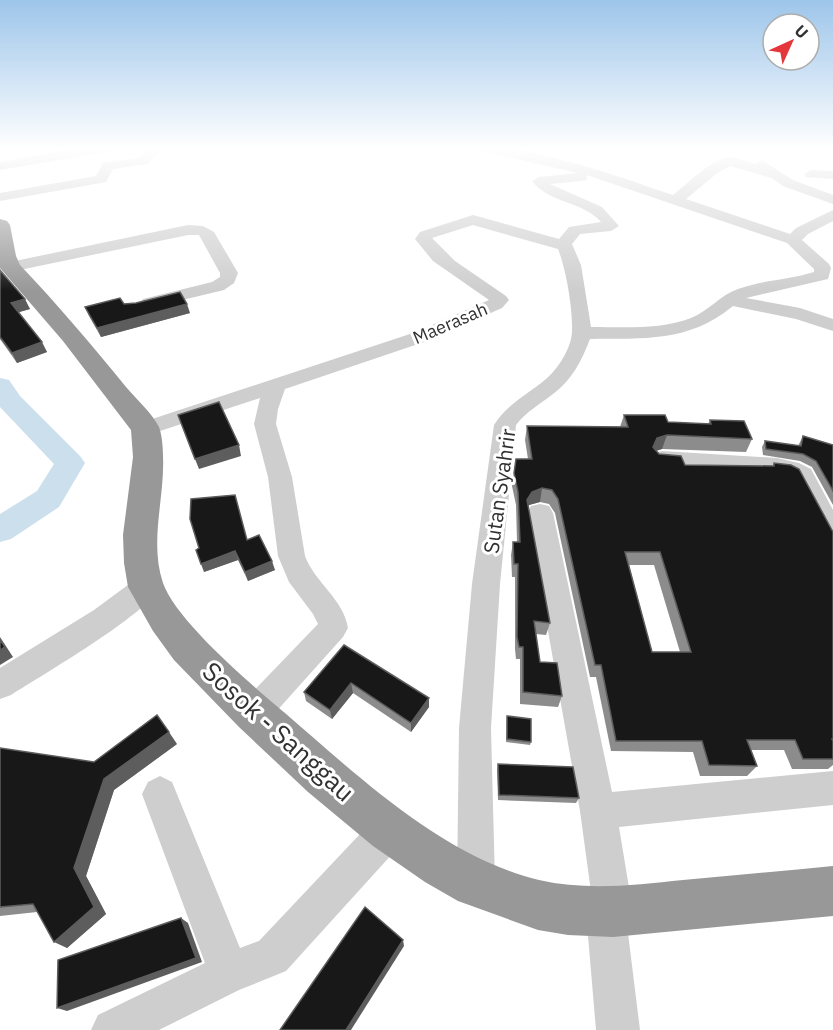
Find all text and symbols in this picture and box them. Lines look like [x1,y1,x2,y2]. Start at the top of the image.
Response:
north arrow [761,12,821,72]
text: U [791,20,813,42]
street label: Maerasah [409,297,491,349]
street label: Sutan Syahrir [476,426,522,555]
street label: Sosok - Sanggau [196,654,362,808]

